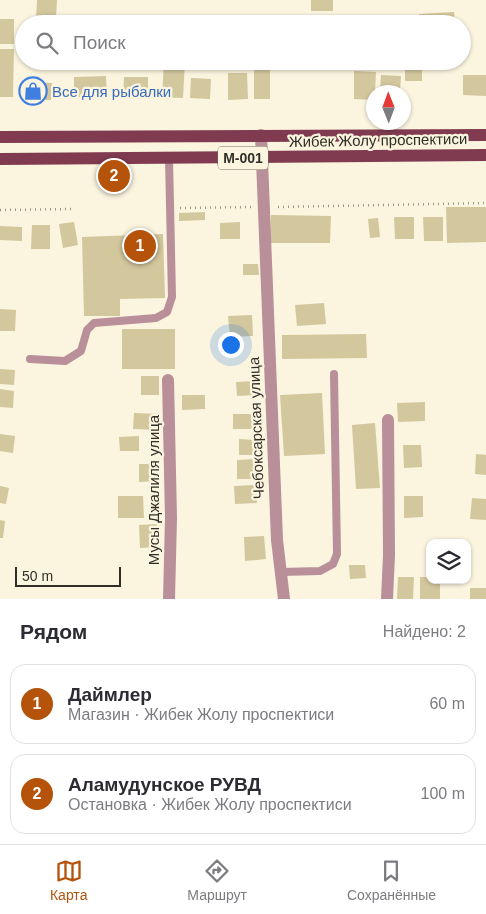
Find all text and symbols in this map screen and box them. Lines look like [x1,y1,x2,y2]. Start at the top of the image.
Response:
search box [15,15,471,70]
icon: search [33,29,61,57]
text: Поиск [73,32,126,53]
shop icon: Все для рыбалки [18,76,48,106]
place label: Все для рыбалки [52,83,171,100]
north arrow [366,85,411,130]
street label: Жибек Жолу проспектиси [289,130,467,150]
road number: М-001 [218,146,268,170]
pin: 2 [98,157,130,195]
pin: 1 [124,227,156,265]
your location [218,332,244,358]
street label: Чебоксарская улица [245,356,267,499]
street label: Мусы Джалиля улица [145,414,162,565]
map controls [426,539,471,584]
button: layers [426,539,471,584]
scale bar [15,564,121,587]
text: 50 m [22,568,53,584]
text: Рядом [20,620,87,643]
text: Найдено: 2 [383,623,466,640]
text: Даймлер [68,684,152,705]
text: 1 [33,695,41,712]
text: 60 m [429,695,465,712]
text: Магазин · Жибек Жолу проспектиси [68,706,334,723]
text: Аламудунское РУВД [68,774,261,795]
text: 2 [33,785,41,802]
text: 100 m [421,785,465,802]
text: Остановка · Жибек Жолу проспектиси [68,796,352,813]
tab: Карта [50,857,87,903]
tab: Маршрут [187,857,247,903]
tab: Сохранённые [347,857,436,903]

